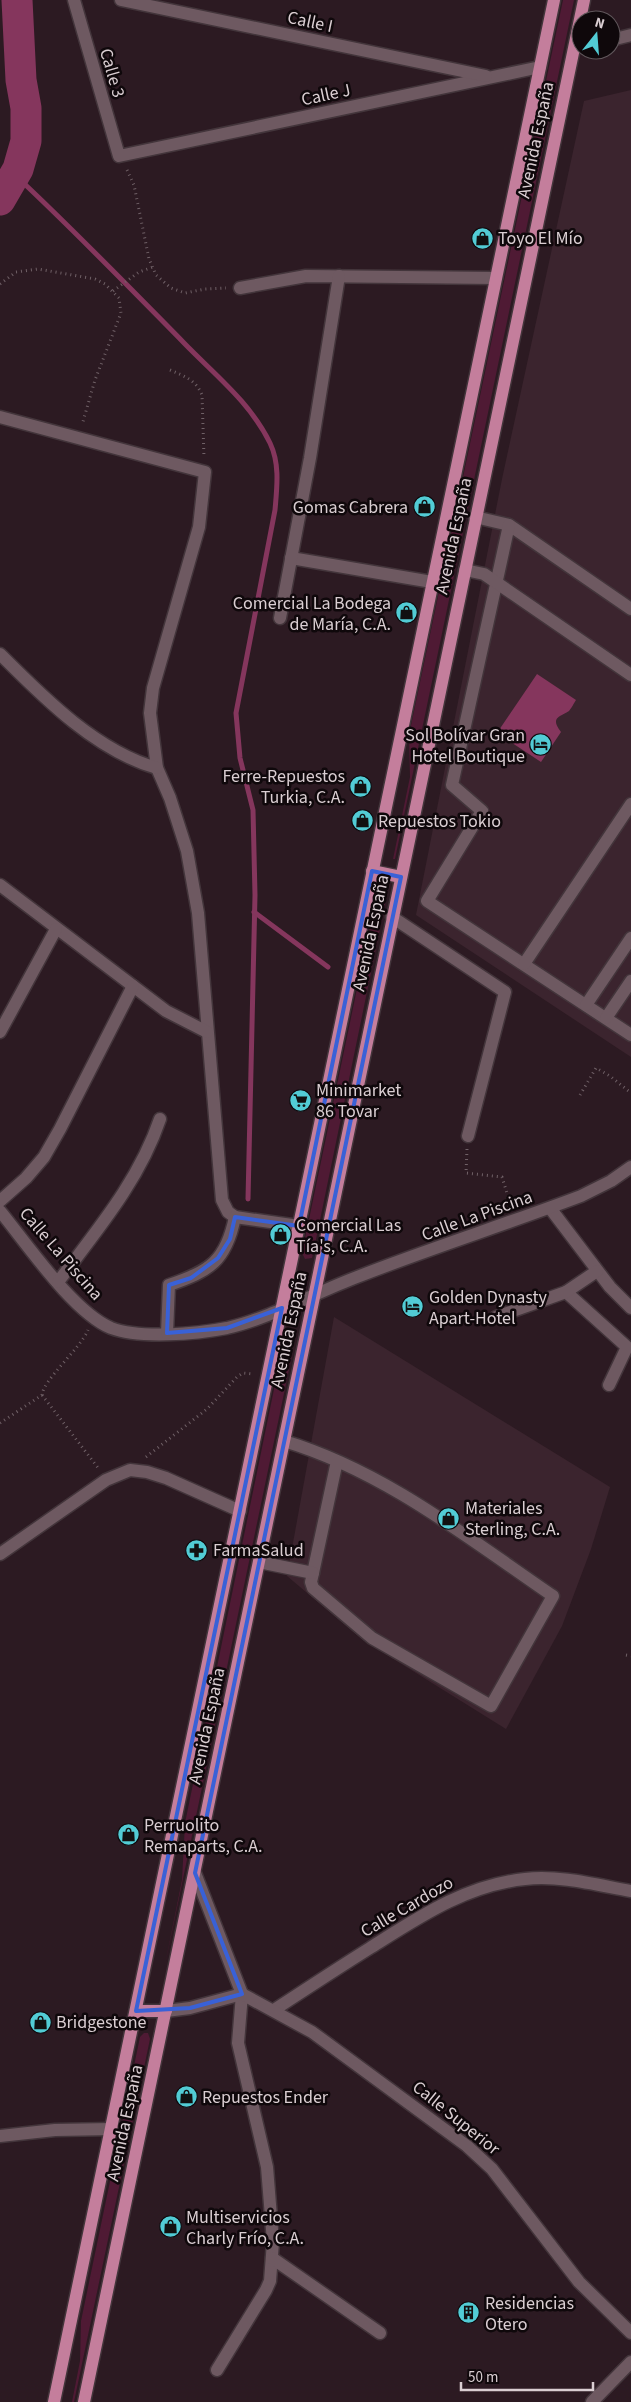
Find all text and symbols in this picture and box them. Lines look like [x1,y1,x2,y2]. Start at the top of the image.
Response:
street label: Calle I [285,5,335,39]
north arrow [571,10,621,60]
text: N [592,13,607,34]
street label: Calle 3 [93,46,131,101]
street label: Calle J [299,78,353,112]
street label: Avenida España [511,79,561,201]
shop icon: Toyo El Mío [470,226,494,250]
place label: Toyo El Mío [498,226,583,251]
street label: Avenida España [429,475,479,597]
place label: Gomas Cabrera [293,495,408,520]
shop icon: Gomas Cabrera [412,495,436,519]
place label: Comercial La Bodega de María, C.A. [233,591,391,637]
shop icon: Comercial La Bodega de María, C.A. [395,601,419,625]
place label: Sol Bolívar Gran Hotel Boutique [405,723,525,769]
hotel icon: Sol Bolívar Gran Hotel Boutique [529,733,553,757]
place label: Ferre-Repuestos Turkia, C.A. [222,764,345,810]
shop icon: Ferre-Repuestos Turkia, C.A. [349,774,373,798]
shop icon: Repuestos Tokio [350,809,374,833]
place label: Repuestos Tokio [378,809,501,834]
street label: Avenida España [346,872,396,994]
place label: Minimarket 86 Tovar [316,1078,401,1124]
supermarket icon: Minimarket 86 Tovar [288,1088,312,1112]
street label: Calle La Piscina [418,1184,536,1248]
street label: Calle La Piscina [13,1202,109,1306]
place label: Comercial Las Tía's, C.A. [296,1213,401,1259]
shop icon: Comercial Las Tía's, C.A. [268,1223,292,1247]
street label: Avenida España [264,1269,314,1391]
place label: Golden Dynasty Apart-Hotel [429,1285,547,1331]
hotel icon: Golden Dynasty Apart-Hotel [401,1295,425,1319]
place label: Materiales Sterling, C.A. [465,1496,560,1542]
shop icon: Materiales Sterling, C.A. [437,1506,461,1530]
pharmacy icon: FarmaSalud [185,1538,209,1562]
place label: FarmaSalud [213,1538,304,1563]
street label: Avenida España [182,1665,232,1787]
place label: Perruolito Remaparts, C.A. [144,1813,263,1859]
shop icon: Perruolito Remaparts, C.A. [116,1823,140,1847]
street label: Calle Cardozo [356,1870,458,1944]
shop icon: Bridgestone [28,2010,52,2034]
place label: Bridgestone [56,2010,147,2035]
street label: Avenida España [100,2062,150,2184]
street label: Calle Superior [407,2075,506,2162]
shop icon: Repuestos Ender [174,2085,198,2109]
place label: Repuestos Ender [202,2085,329,2110]
place label: Multiservicios Charly Frío, C.A. [186,2205,304,2251]
shop icon: Multiservicios Charly Frío, C.A. [158,2215,182,2239]
place label: Residencias Otero [485,2291,574,2337]
building icon: Residencias Otero [457,2301,481,2325]
scale bar [461,2360,594,2392]
text: 50 m [468,2367,498,2388]

